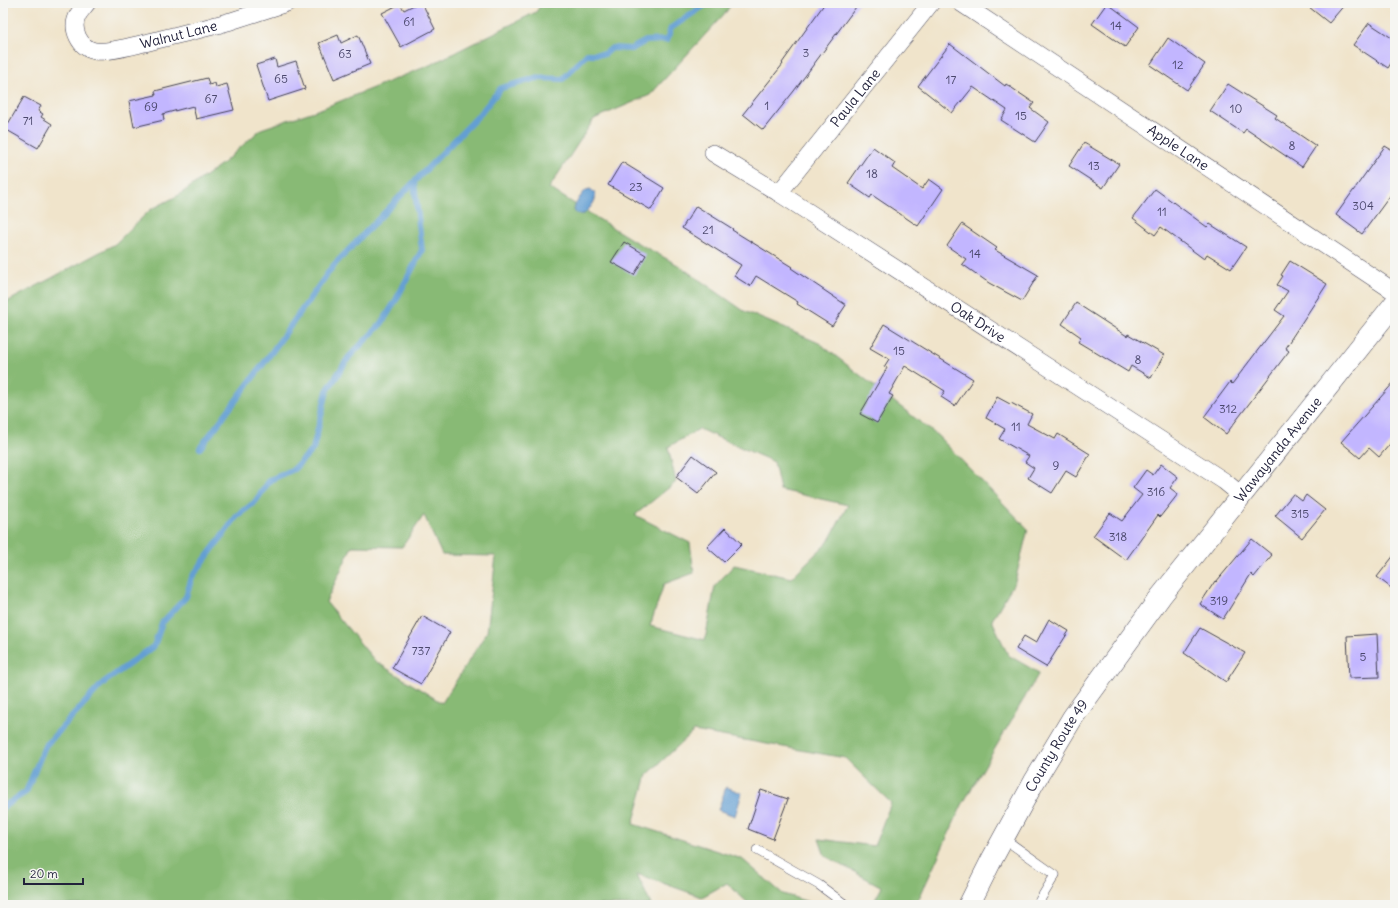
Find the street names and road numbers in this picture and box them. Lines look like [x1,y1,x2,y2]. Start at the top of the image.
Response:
street label: Walnut Lane [138,16,219,53]
street label: Paula Lane [826,65,884,131]
street label: Apple Lane [1144,121,1212,175]
street label: Oak Drive [947,297,1009,346]
street label: Wawayanda Avenue [1230,393,1326,506]
street label: County Route 49 [1021,696,1092,795]

